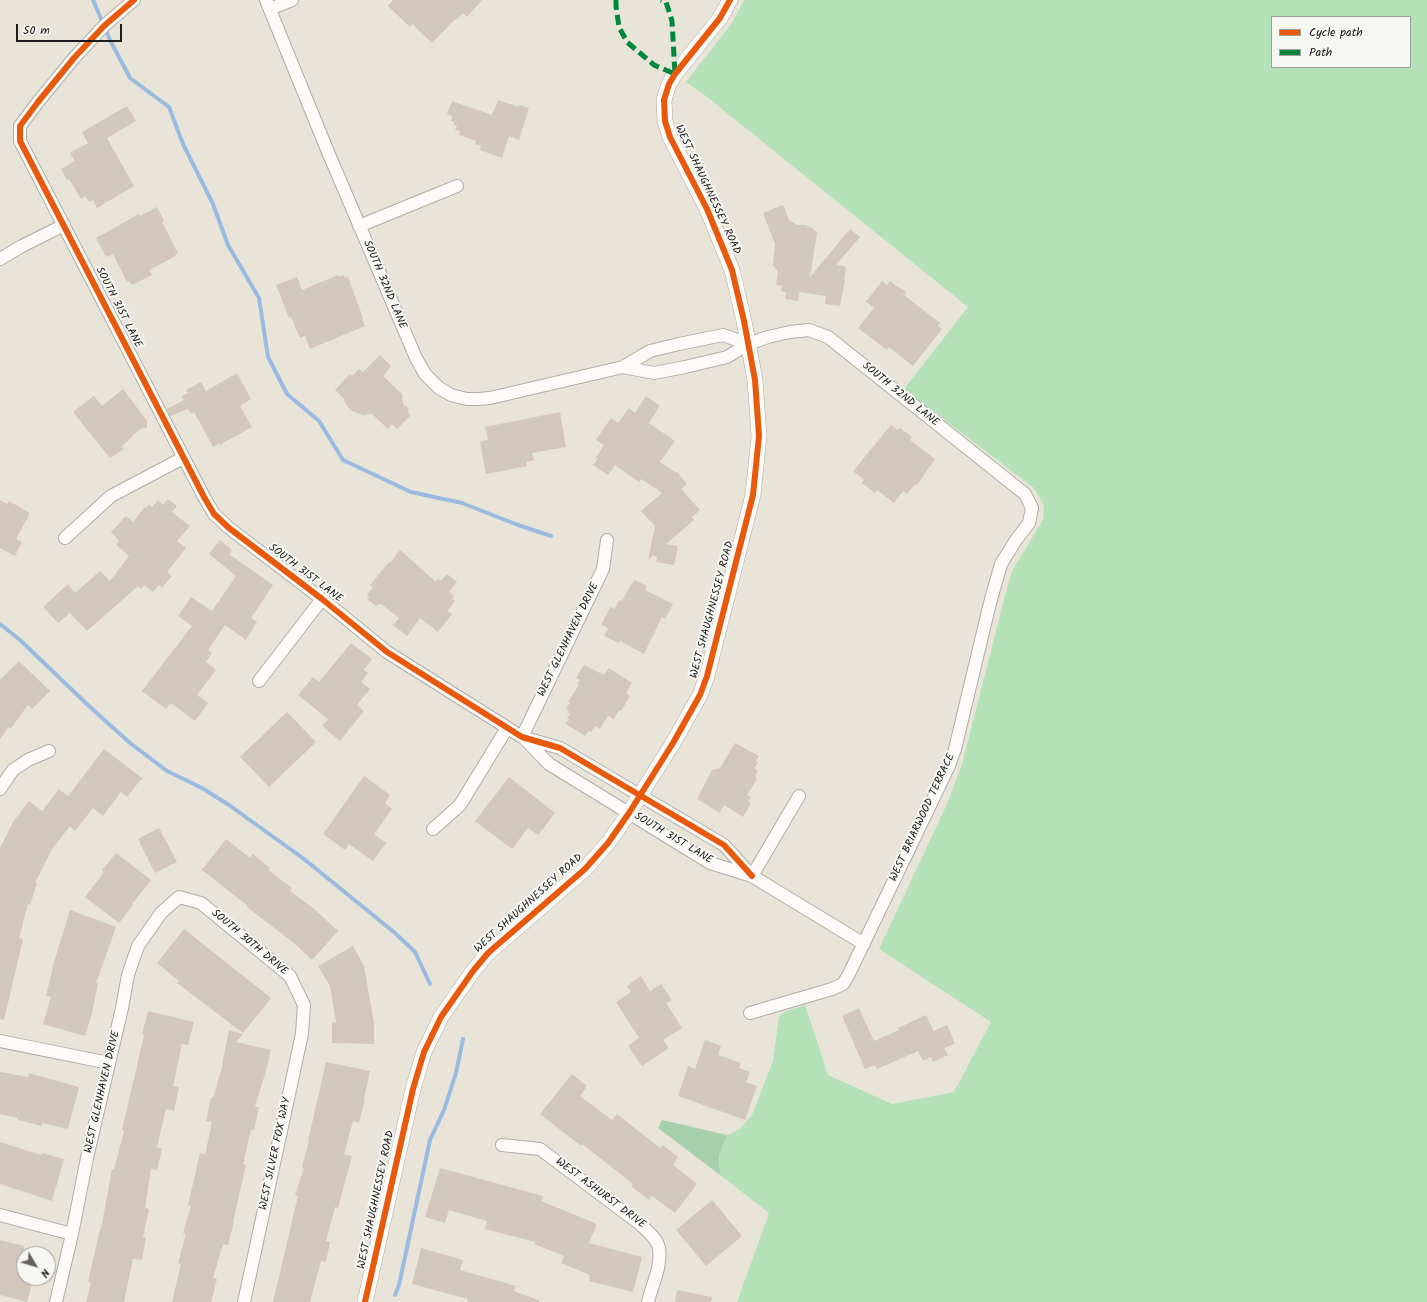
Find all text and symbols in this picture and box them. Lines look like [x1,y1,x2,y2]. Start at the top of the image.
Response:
scale bar [18,16,124,42]
legend [1271,16,1411,68]
text: 50 m [23,21,50,40]
text: Cycle path [1309,23,1363,42]
text: Path [1309,43,1332,62]
street label: WEST SHAUGHNESSEY ROAD [671,123,743,257]
street label: SOUTH 32ND LANE [359,239,409,331]
street label: SOUTH 31ST LANE [92,265,144,351]
street label: SOUTH 32ND LANE [859,360,941,430]
street label: WEST SHAUGHNESSEY ROAD [688,540,738,680]
street label: SOUTH 31ST LANE [265,542,345,606]
street label: WEST GLENHAVEN DRIVE [536,581,602,699]
street label: WEST BRIARWOOD TERRACE [888,752,958,884]
street label: SOUTH 31ST LANE [631,810,715,868]
street label: WEST SHAUGHNESSEY ROAD [472,852,586,956]
street label: SOUTH 30TH DRIVE [208,907,290,979]
street label: WEST GLENHAVEN DRIVE [82,1030,124,1154]
street label: WEST SILVER FOX WAY [258,1096,294,1212]
street label: WEST SHAUGHNESSEY ROAD [356,1129,398,1271]
street label: WEST ASHURST DRIVE [552,1156,648,1232]
north arrow [16,1246,56,1286]
text: N [35,1264,54,1281]

